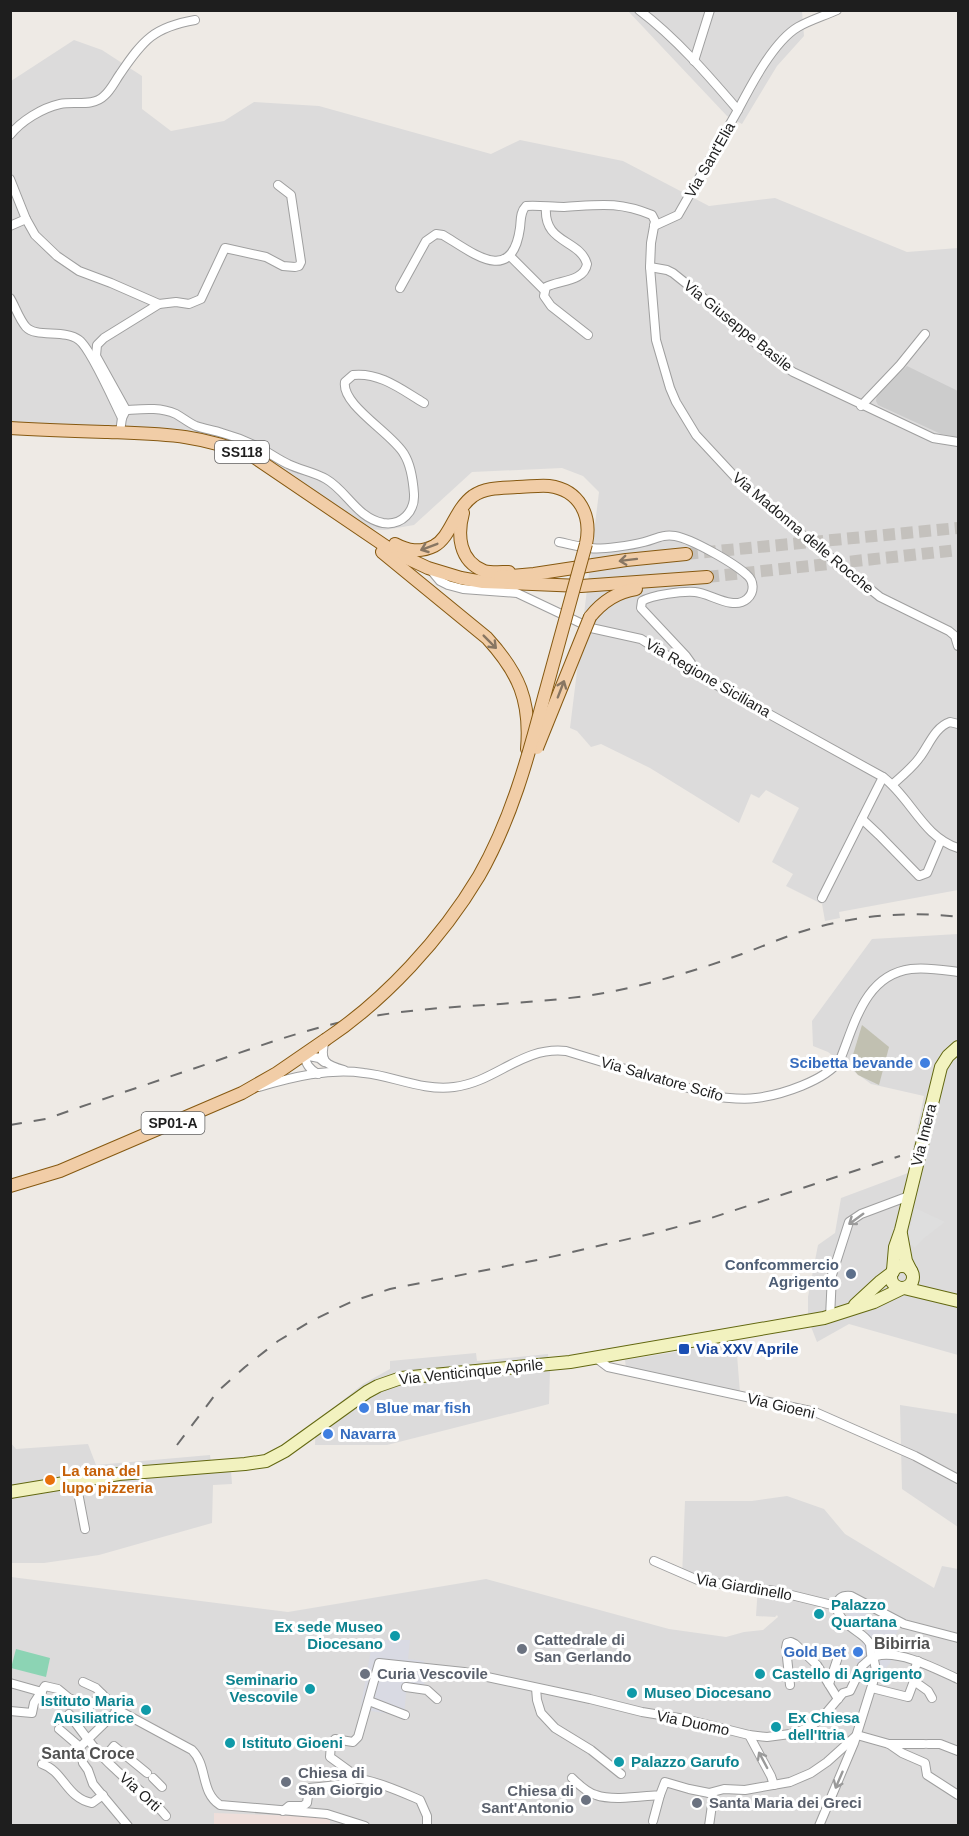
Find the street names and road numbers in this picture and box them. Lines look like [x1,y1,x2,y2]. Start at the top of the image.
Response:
street label: Via Sant'Elia [681,118,738,201]
street label: Via Giuseppe Basile [681,277,796,375]
road number: SS118 [215,441,269,463]
street label: Via Madonna delle Rocche [729,469,877,597]
street label: Via Regione Siciliana [643,635,774,721]
street label: Via Salvatore Scifo [599,1053,725,1104]
street label: Via Imera [908,1101,940,1168]
road number: SP01-A [142,1112,204,1134]
street label: Via Venticinque Aprile [398,1355,544,1388]
street label: Via Gioeni [746,1389,817,1422]
street label: Via Giardinello [695,1570,793,1603]
street label: Via Duomo [655,1707,731,1739]
street label: Via Orti [116,1769,165,1815]

